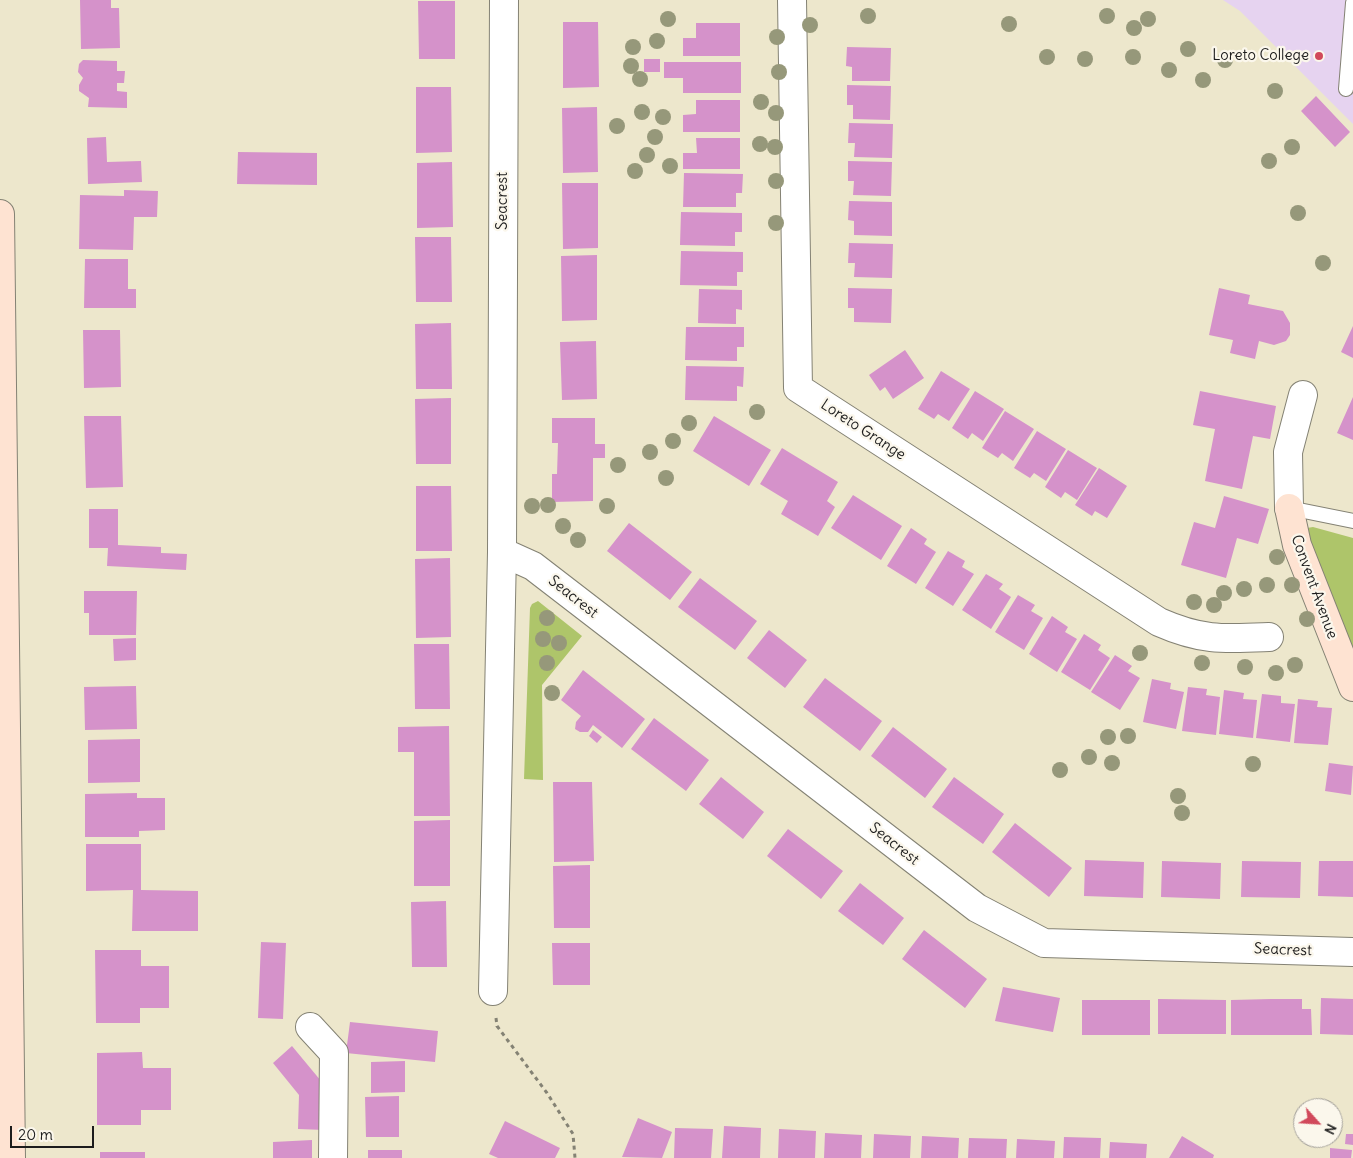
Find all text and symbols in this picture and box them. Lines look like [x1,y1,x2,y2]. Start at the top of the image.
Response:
place label: Loreto College [1212,47,1309,65]
marker: Loreto College [1313,50,1325,62]
street label: Seacrest [494,172,512,230]
street label: Loreto Grange [817,396,909,464]
street label: Convent Avenue [1287,532,1341,642]
street label: Seacrest [545,572,601,622]
street label: Seacrest [866,819,922,869]
street label: Seacrest [1254,940,1312,960]
north arrow [1293,1098,1343,1148]
scale bar [12,1116,96,1148]
text: N [1320,1121,1341,1137]
text: 20 m [18,1125,53,1144]

